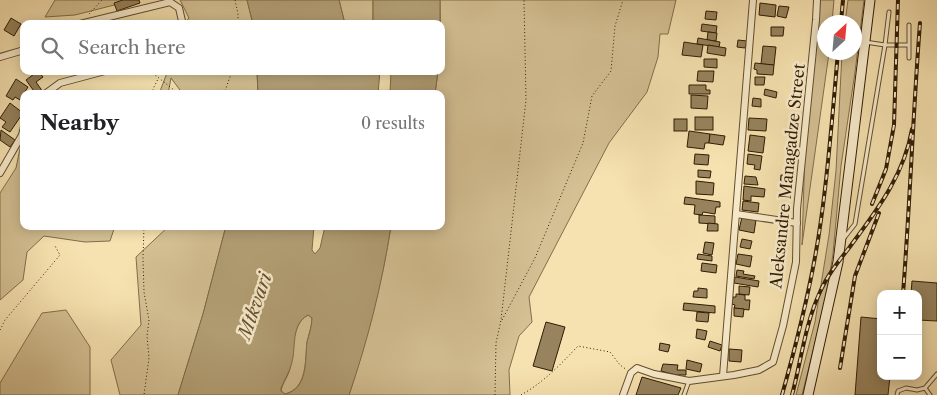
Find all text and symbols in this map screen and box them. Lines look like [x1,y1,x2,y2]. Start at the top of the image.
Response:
north arrow [817,15,862,60]
search box [20,20,445,75]
icon: search [38,34,66,62]
text: Search here [78,36,186,59]
street label: Aleksandre Managadze Street [765,62,809,290]
text: Nearby [40,110,119,135]
text: 0 results [361,113,425,133]
water label: Mtkvari [233,269,277,344]
map controls [877,290,922,380]
button: + [877,290,922,335]
button: − [877,335,922,380]

